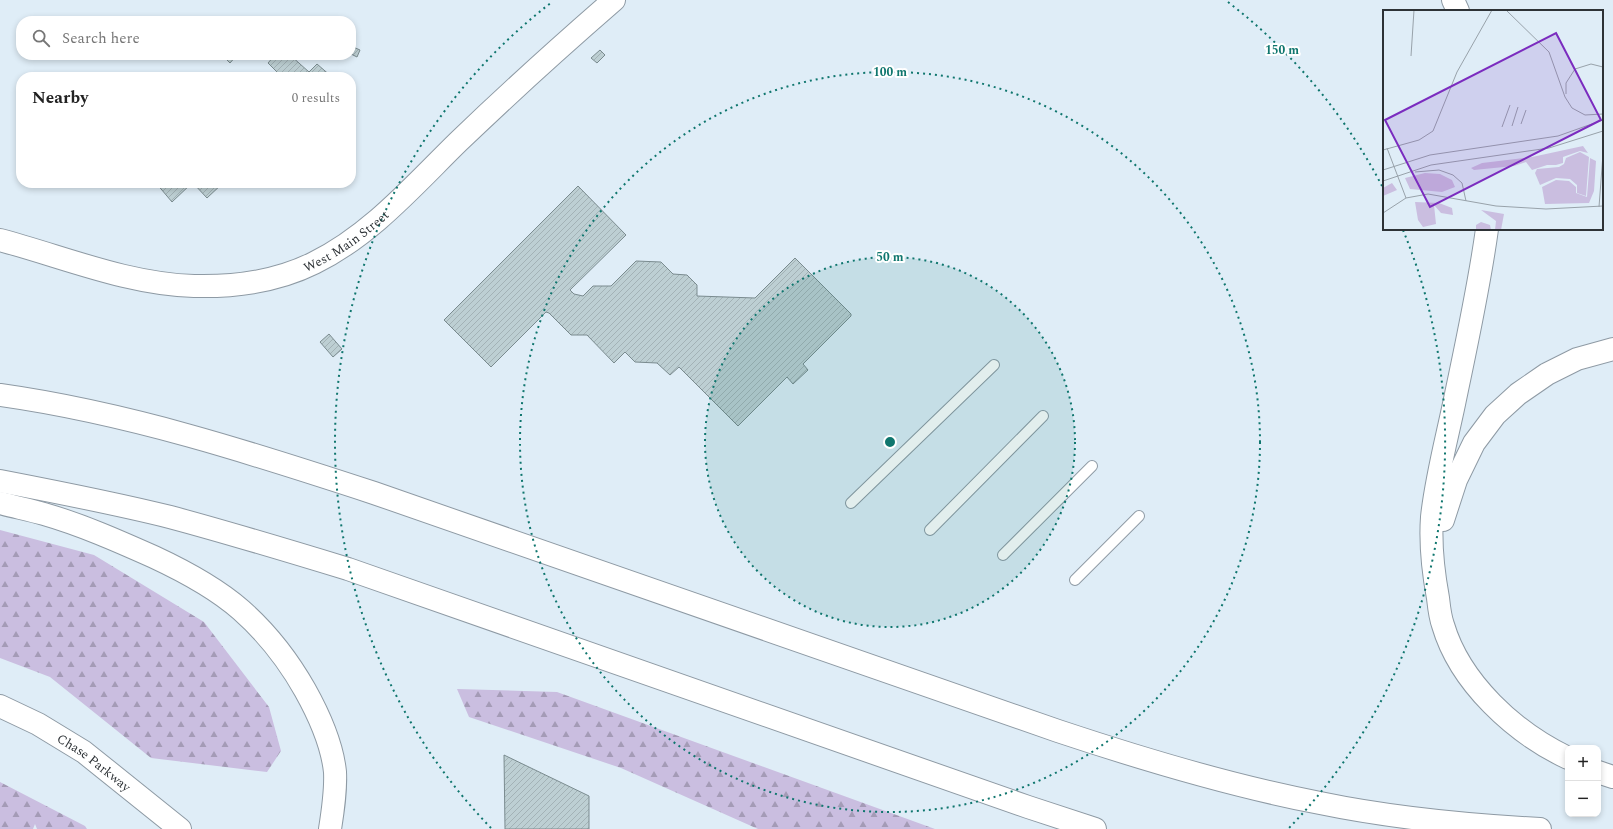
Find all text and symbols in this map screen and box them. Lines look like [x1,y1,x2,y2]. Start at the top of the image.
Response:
inset map [1383,10,1603,230]
search box [16,16,356,60]
icon: search [30,27,52,49]
text: Search here [62,27,140,50]
text: 150 m [1265,41,1299,60]
text: 100 m [873,63,907,82]
text: Nearby [32,85,88,111]
text: 0 results [292,88,340,108]
street label: West Main Street [300,205,394,278]
text: 50 m [876,248,904,267]
centre of rings [883,435,897,449]
street label: Chase Parkway [53,729,135,797]
map controls [1565,745,1601,817]
button: + [1565,745,1601,781]
button: − [1565,781,1601,817]

